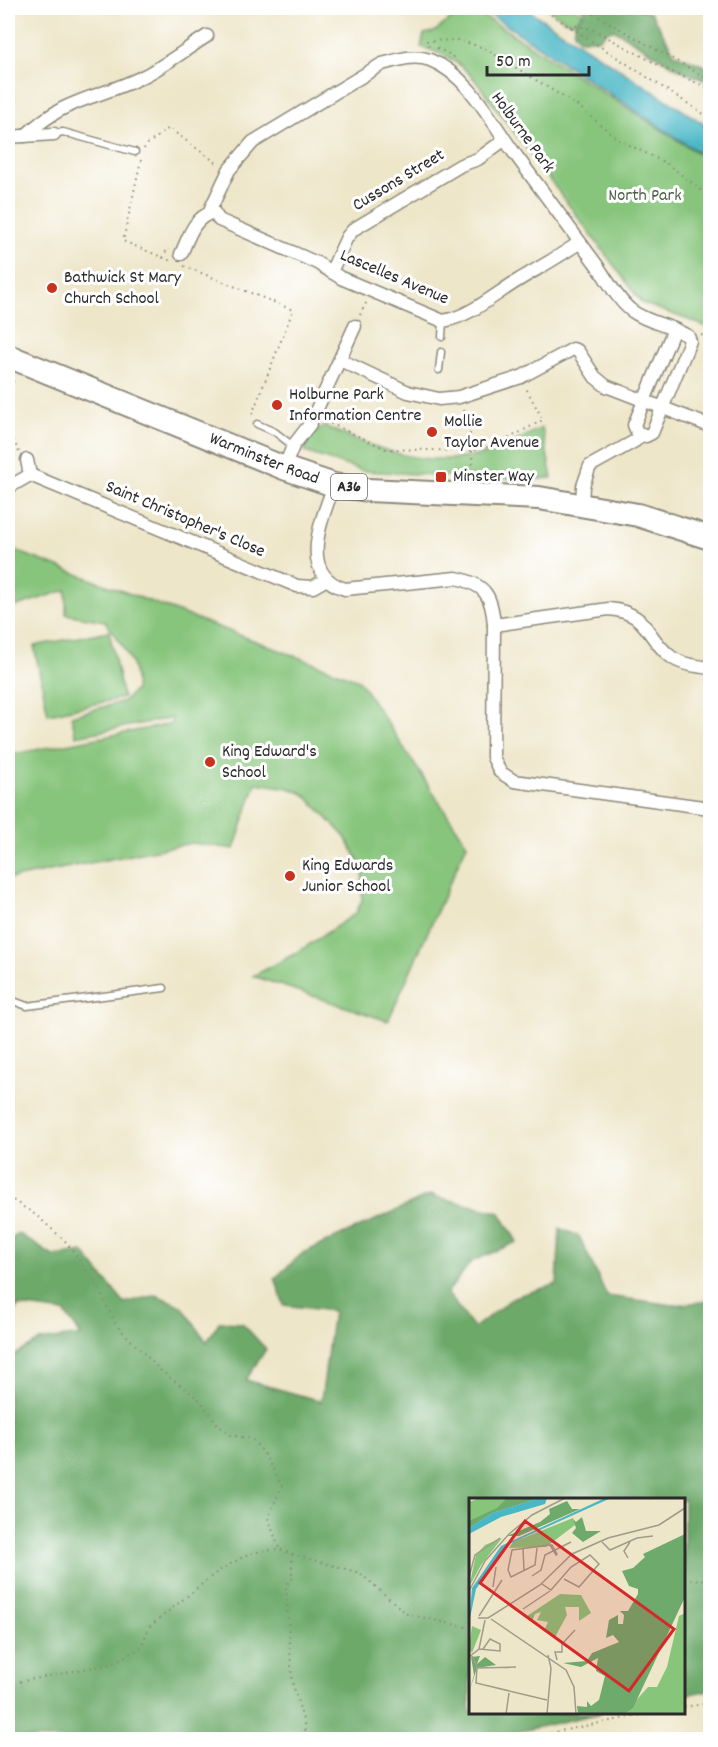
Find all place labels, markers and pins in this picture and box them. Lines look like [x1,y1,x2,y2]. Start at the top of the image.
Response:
place label: Bathwick St Mary Church School [64,266,182,312]
marker: Bathwick St Mary Church School [45,281,59,295]
place label: Holburne Park Information Centre [289,383,422,429]
marker: Holburne Park Information Centre [270,398,284,412]
place label: Mollie Taylor Avenue [444,410,539,456]
marker: Mollie Taylor Avenue [425,425,439,439]
place label: Minster Way [453,465,535,490]
marker: Minster Way [434,470,448,484]
place label: King Edward's School [222,740,317,786]
marker: King Edward's School [203,755,217,769]
place label: King Edwards Junior School [302,854,393,900]
marker: King Edwards Junior School [283,869,297,883]

